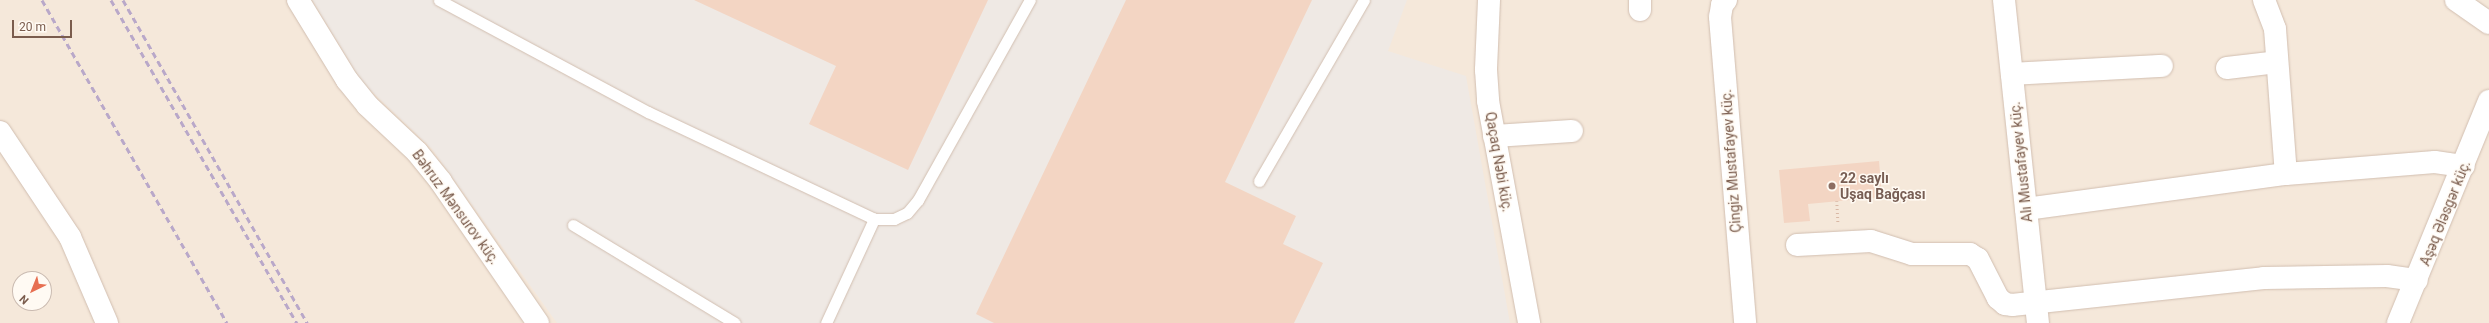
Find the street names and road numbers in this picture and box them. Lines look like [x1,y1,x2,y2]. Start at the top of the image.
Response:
street label: Çingiz Mustafayev küç. [1718,89,1744,233]
street label: Alı Mustafayev küç. [2006,101,2036,223]
street label: Qaçaq Nəbi küç. [1482,111,1516,213]
street label: Bəhruz Mənsurov küç. [409,146,503,268]
street label: Aşəq Ələsgər küç. [2416,158,2474,268]

